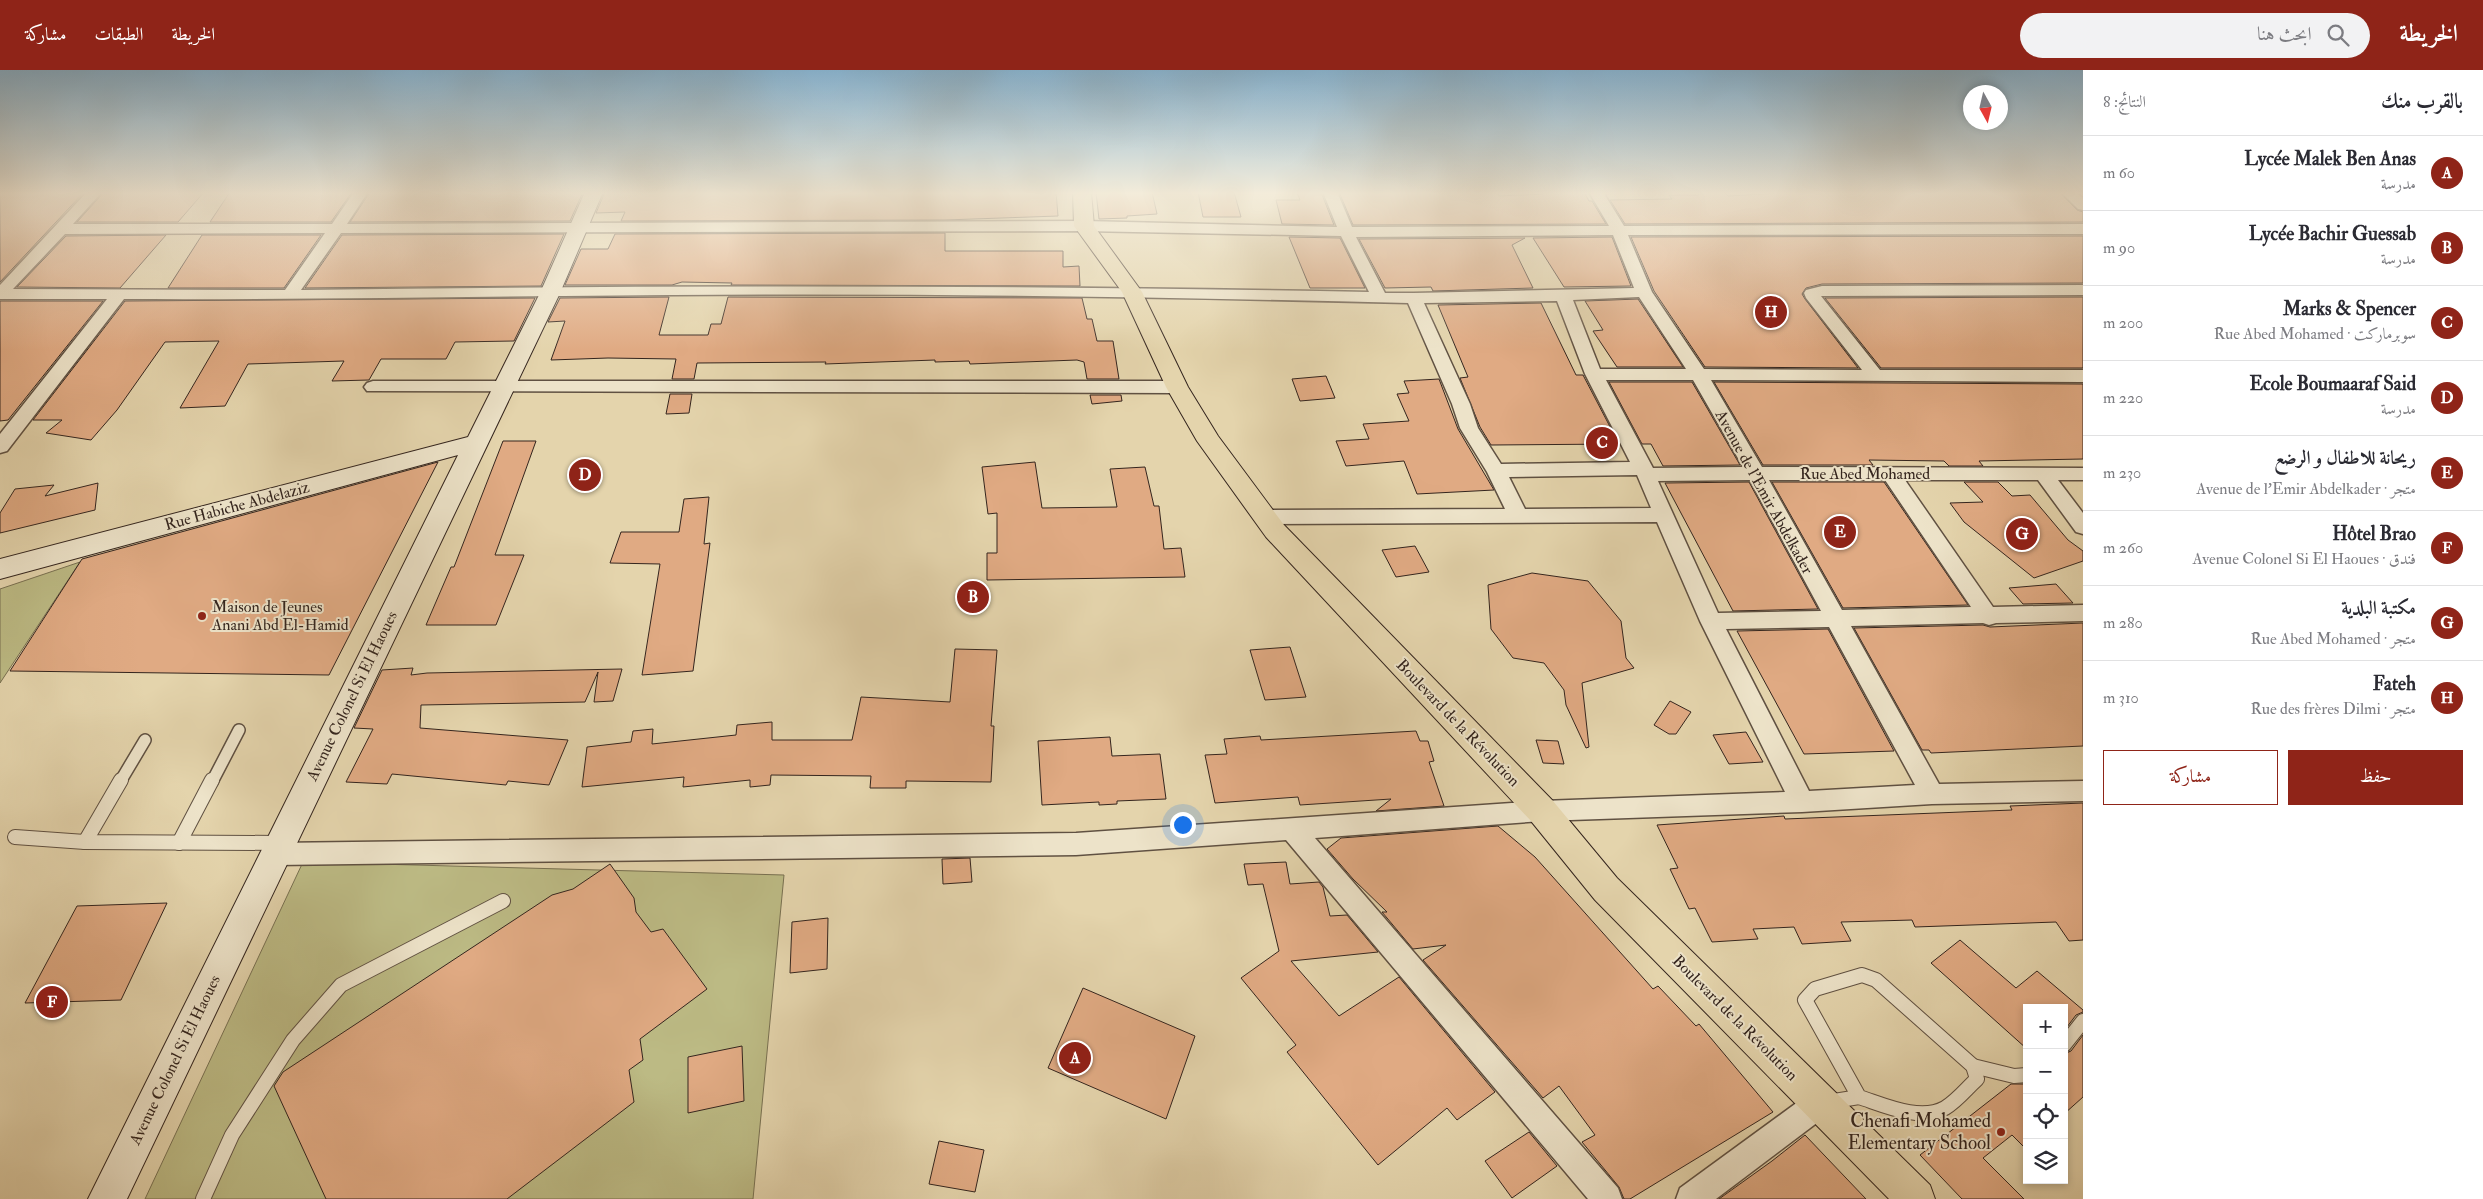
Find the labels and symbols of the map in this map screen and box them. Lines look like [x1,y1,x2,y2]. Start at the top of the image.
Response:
north arrow [1963,85,2008,130]
pin: H [1755,293,1787,331]
street label: Avenue de l'Emir Abdelkader [1710,406,1818,578]
pin: C [1586,424,1618,462]
pin: D [569,456,601,494]
street label: Rue Abed Mohamed [1800,464,1930,484]
street label: Rue Habiche Abdelaziz [162,477,312,535]
pin: E [1824,513,1856,551]
pin: G [2006,515,2038,553]
pin: B [957,578,989,616]
place label: Maison de Jeunes Anani Abd El-Hamid [211,597,349,635]
street label: Avenue Colonel Si El Haoues [302,608,402,785]
marker: Maison de Jeunes Anani Abd El-Hamid [196,610,208,622]
street label: Boulevard de la Révolution [1392,655,1524,791]
your location [1170,812,1196,838]
street label: Boulevard de la Révolution [1668,951,1802,1085]
street label: Avenue Colonel Si El Haoues [125,972,225,1149]
pin: F [36,983,68,1021]
pin: A [1059,1039,1091,1077]
place label: Chenafi Mohamed Elementary School [1848,1109,1992,1155]
marker: Chenafi Mohamed Elementary School [1995,1126,2007,1138]

